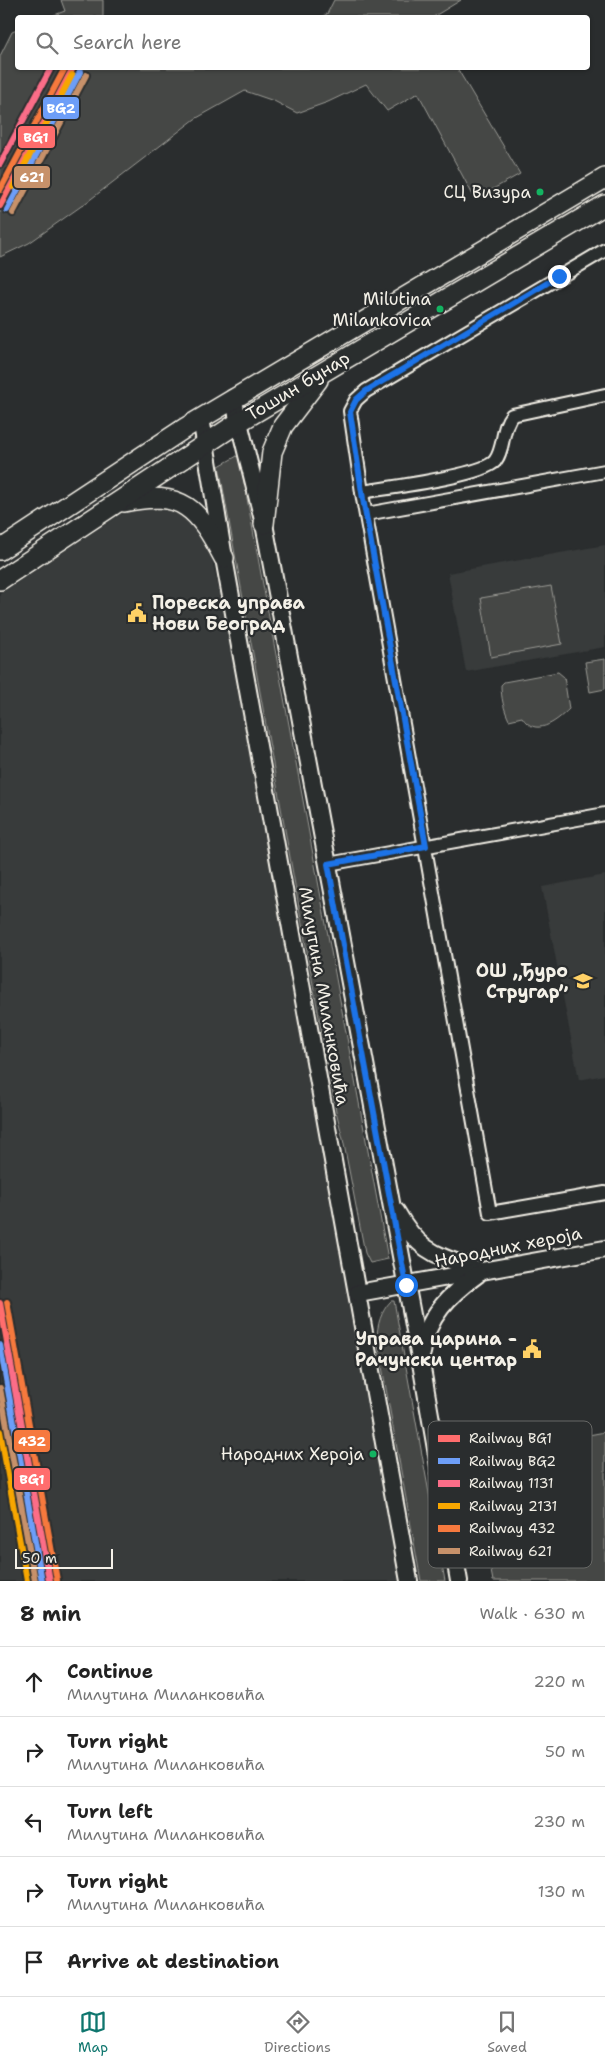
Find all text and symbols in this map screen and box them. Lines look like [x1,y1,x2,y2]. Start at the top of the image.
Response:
search box [15,15,590,70]
icon: search [33,29,61,57]
text: Search here [73,30,182,55]
line badge: BG2 [42,96,80,120]
text: BG2 [46,99,76,117]
line badge: BG1 [17,125,56,149]
text: BG1 [23,128,49,146]
line badge: 621 [13,165,51,189]
text: 621 [20,168,44,186]
place label: СЦ Визура [444,181,531,203]
marker: СЦ Визура [535,187,545,197]
route end [548,265,571,288]
place label: Milutina Milankovica [333,288,431,331]
marker: Milutina Milankovica [435,304,445,314]
street label: Тошин бунар [242,346,354,426]
place label: Пореска управа Нови Београд [152,591,306,636]
public building icon: Пореска управа Нови Београд [126,602,148,624]
street label: Милутина Миланковића [293,885,355,1107]
place label: ОШ „Ђуро Стругар” [476,959,568,1004]
school or university icon: ОШ „Ђуро Стругар” [572,970,594,992]
street label: Народних хероја [432,1221,584,1273]
route start [395,1274,418,1297]
place label: Управа царина - Рачунски центар [355,1327,517,1372]
public building icon: Управа царина - Рачунски центар [521,1338,543,1360]
legend [428,1421,592,1568]
line badge: 432 [13,1429,51,1453]
text: Railway BG1 [469,1429,552,1447]
text: 432 [18,1432,46,1450]
place label: Народних Хероја [221,1443,364,1465]
marker: Народних Хероја [368,1449,378,1459]
text: Railway BG2 [469,1452,556,1470]
line badge: BG1 [13,1467,51,1491]
text: BG1 [19,1470,45,1488]
text: Railway 1131 [469,1474,554,1492]
text: Railway 2131 [469,1497,557,1515]
text: Railway 432 [469,1519,556,1537]
text: Railway 621 [469,1542,552,1560]
scale bar [15,1546,112,1569]
text: 50 m [22,1549,57,1567]
text: 8 min [20,1600,81,1628]
text: Walk · 630 m [479,1603,585,1624]
text: Continue [67,1659,153,1684]
icon: ahead [20,1668,48,1696]
text: 220 m [533,1671,585,1692]
text: Милутина Миланковића [67,1684,264,1705]
text: Turn right [67,1729,168,1754]
icon: right [20,1738,48,1766]
text: 50 m [545,1741,585,1762]
text: Милутина Миланковића [67,1754,264,1775]
text: Turn left [67,1799,153,1824]
icon: left [20,1808,48,1836]
text: 230 m [533,1811,585,1832]
text: Милутина Миланковића [67,1824,264,1845]
text: Turn right [67,1869,168,1894]
icon: right [20,1878,48,1906]
text: 130 m [538,1881,585,1902]
text: Милутина Миланковића [67,1894,264,1915]
icon: arrive [20,1948,48,1976]
text: Arrive at destination [67,1949,279,1974]
tab: Map [78,2008,108,2056]
tab: Directions [264,2008,331,2056]
tab: Saved [487,2008,527,2056]

